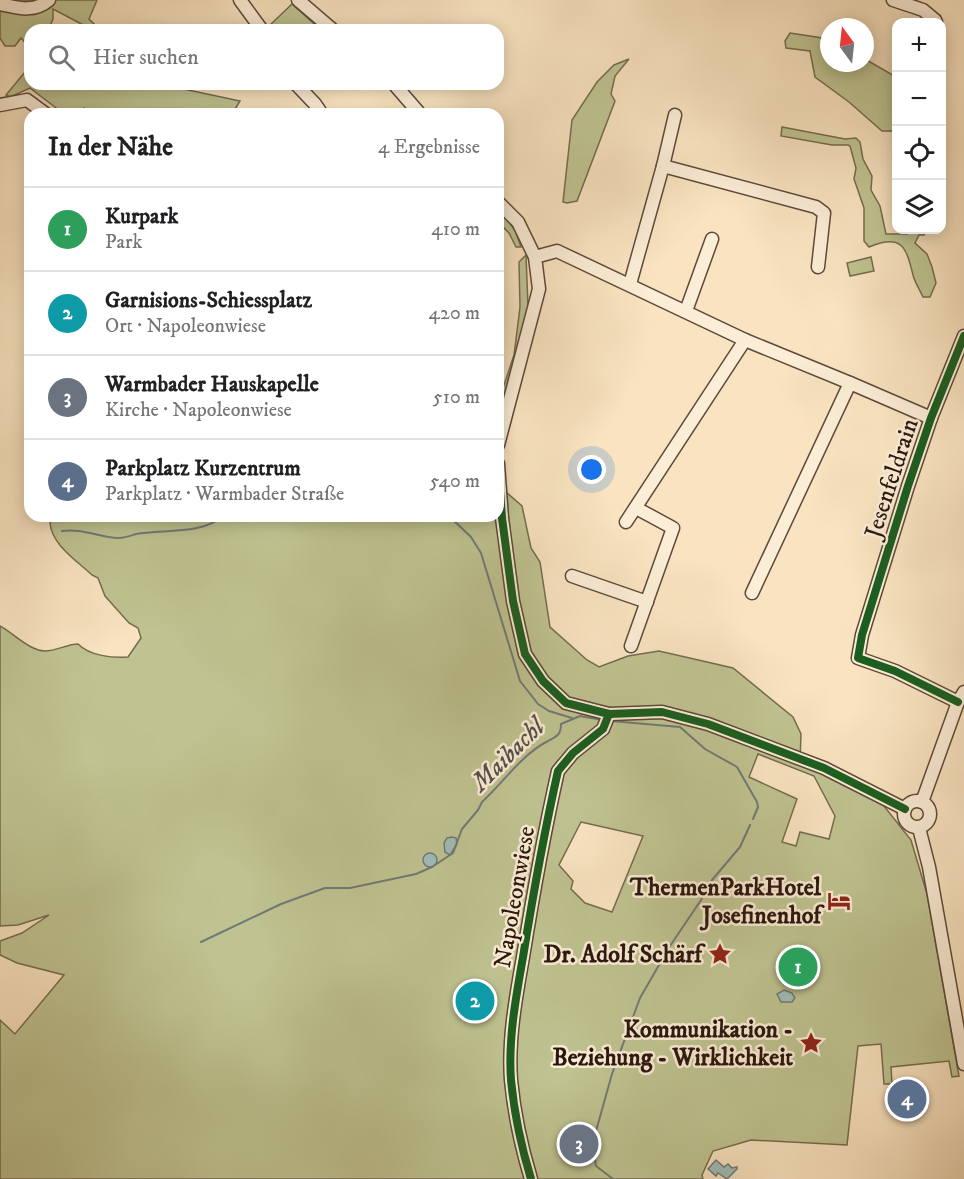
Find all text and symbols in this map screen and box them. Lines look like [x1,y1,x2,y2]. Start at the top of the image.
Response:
north arrow [820,18,874,72]
map controls [892,18,946,234]
button: + [892,18,946,72]
search box [24,24,504,90]
icon: search [45,41,78,74]
text: Hier suchen [93,44,199,71]
button: − [892,72,946,126]
button: locate [892,126,946,180]
text: In der Nähe [48,131,173,164]
text: 4 Ergebnisse [378,135,480,160]
button: layers [892,180,946,234]
text: Kurpark [105,203,178,230]
text: 1 [64,217,71,242]
text: 410 m [431,217,480,242]
text: Park [105,230,142,255]
text: Garnisions-Schiessplatz [105,287,312,314]
text: 2 [63,301,72,326]
text: 420 m [429,301,480,326]
text: Ort · Napoleonwiese [105,314,266,339]
text: Warmbader Hauskapelle [105,371,319,398]
text: 3 [64,385,71,410]
text: 510 m [433,385,480,410]
text: Kirche · Napoleonwiese [105,398,292,423]
street label: Jesenfeldrain [858,414,926,544]
text: Parkplatz Kurzentrum [105,455,301,482]
your location [577,455,606,484]
text: 4 [62,469,73,494]
text: 540 m [430,469,480,494]
text: Parkplatz · Warmbader Straße [105,482,344,507]
water label: Maibachl [463,709,554,800]
street label: Napoleonwiese [488,824,542,970]
place label: ThermenParkHotel Josefinenhof [629,873,825,931]
hotel icon: ThermenParkHotel Josefinenhof [826,888,852,914]
place label: Dr. Adolf Schärf [544,940,706,970]
place icon: Dr. Adolf Schärf [707,941,733,967]
pin: 1 [778,944,818,990]
pin: 2 [456,978,494,1024]
place label: Kommunikation - Beziehung - Wirklichkeit [552,1015,793,1073]
place icon: Kommunikation - Beziehung - Wirklichkeit [798,1030,824,1056]
pin: 4 [888,1076,926,1122]
pin: 3 [560,1122,598,1166]

